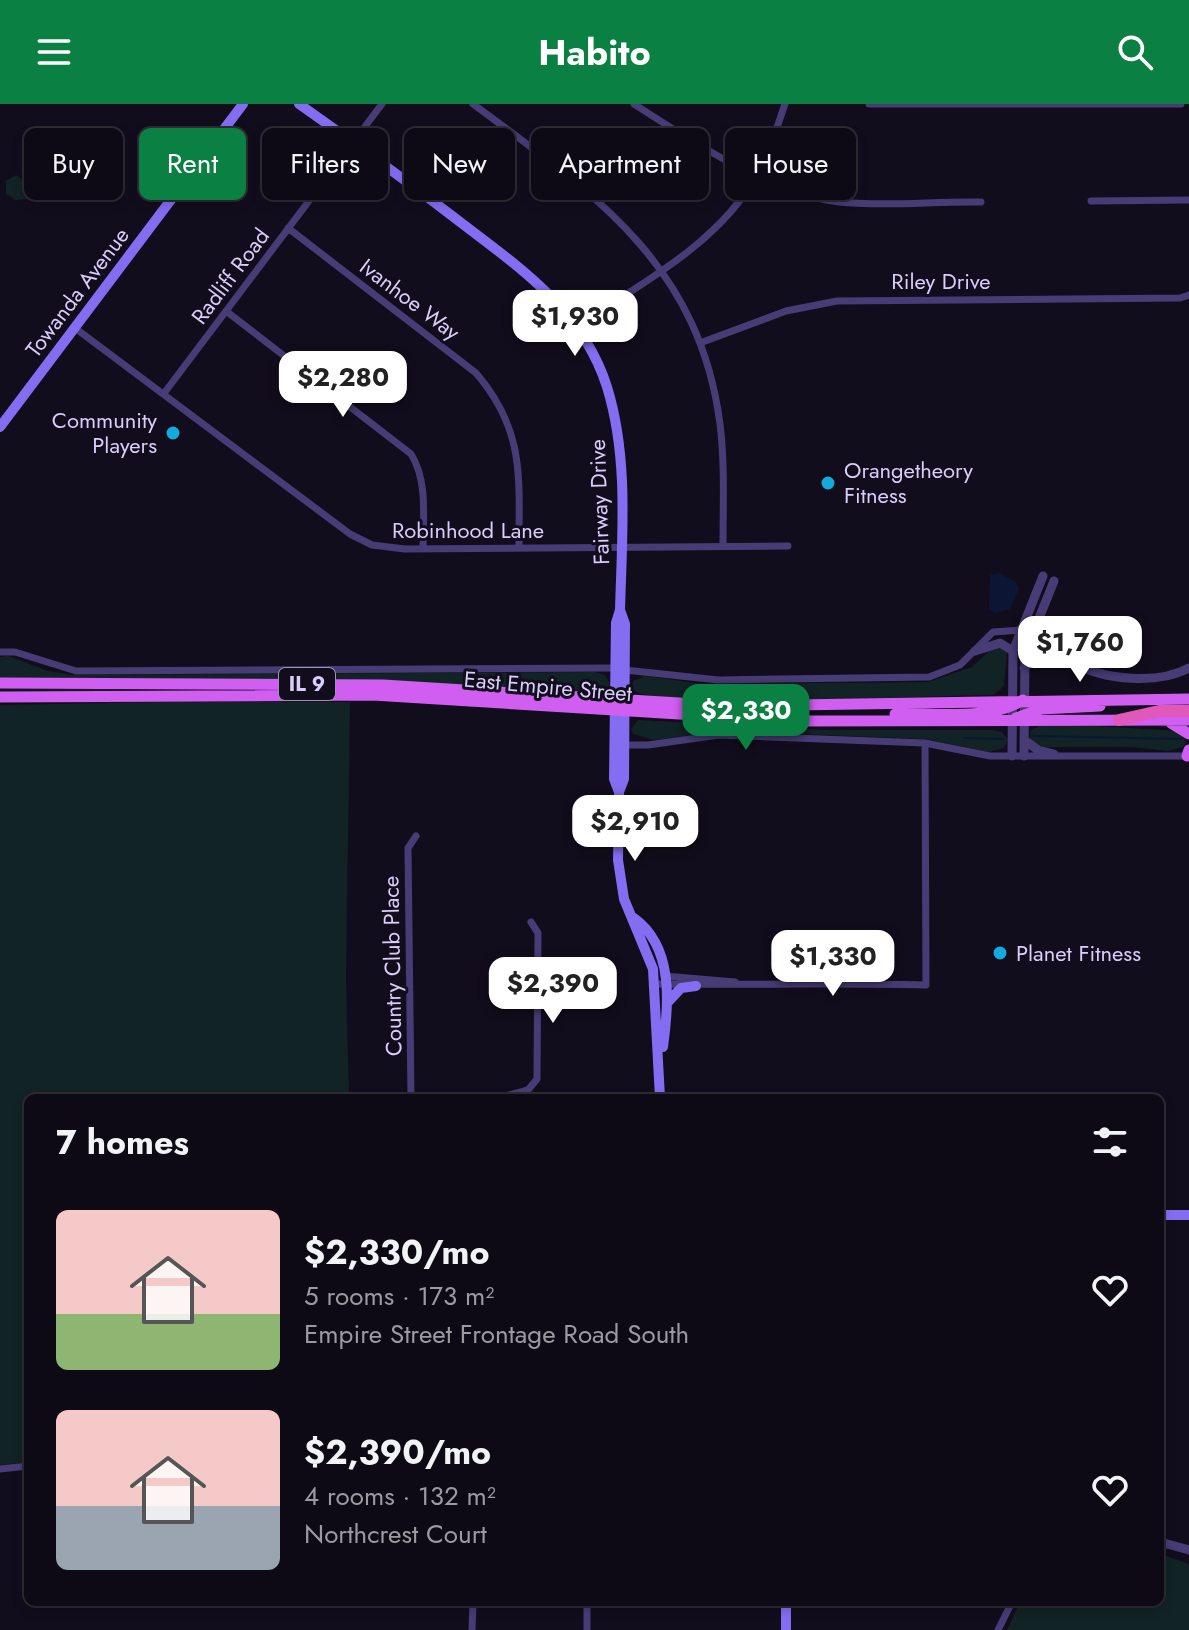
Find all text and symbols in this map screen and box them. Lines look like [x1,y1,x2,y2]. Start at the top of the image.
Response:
text: Habito [538,26,651,78]
icon: menu [32,30,76,74]
icon: search [1113,30,1157,74]
chip: Buy [24,128,123,200]
chip: Rent [139,128,246,200]
chip: Filters [262,128,388,200]
chip: New [404,128,515,200]
chip: Apartment [531,128,709,200]
chip: House [725,128,856,200]
street label: Towanda Avenue [18,220,136,364]
street label: Radliff Road [183,221,277,331]
street label: Ivanhoe Way [353,251,467,348]
street label: Riley Drive [891,265,991,297]
pin: $1,930 [510,290,640,358]
text: $1,930 [531,297,619,335]
pin: $2,280 [278,351,408,419]
text: $2,280 [297,358,389,396]
place label: Community Players [52,404,157,461]
marker: Community Players [164,424,182,442]
street label: Fairway Drive [581,439,617,565]
place label: Orangetheory Fitness [844,454,973,511]
marker: Orangetheory Fitness [819,474,837,492]
street label: Robinhood Lane [392,514,544,546]
pin: $1,760 [1015,616,1145,684]
text: $1,760 [1036,623,1124,661]
street label: East Empire Street [463,663,634,709]
road number: IL 9 [279,668,335,700]
pin: $2,330 [681,684,811,752]
text: $2,330 [700,691,792,729]
pin: $2,910 [570,795,700,863]
text: $2,910 [590,802,680,840]
street label: Country Club Place [374,876,410,1056]
pin: $1,330 [768,930,898,998]
text: $1,330 [789,937,877,975]
place label: Planet Fitness [1016,937,1141,969]
marker: Planet Fitness [991,944,1009,962]
pin: $2,390 [488,957,618,1025]
text: $2,390 [507,964,599,1002]
text: 7 homes [56,1118,189,1167]
icon: filters [1088,1120,1132,1164]
text: $2,330/mo [304,1228,489,1277]
icon: home [120,1242,216,1338]
icon: heart [1088,1268,1132,1312]
text: 5 rooms · 173 m² [304,1277,494,1315]
text: Empire Street Frontage Road South [304,1315,689,1353]
text: $2,390/mo [304,1428,491,1477]
icon: home [120,1442,216,1538]
icon: heart [1088,1468,1132,1512]
text: 4 rooms · 132 m² [304,1477,496,1515]
text: Northcrest Court [304,1515,487,1553]

